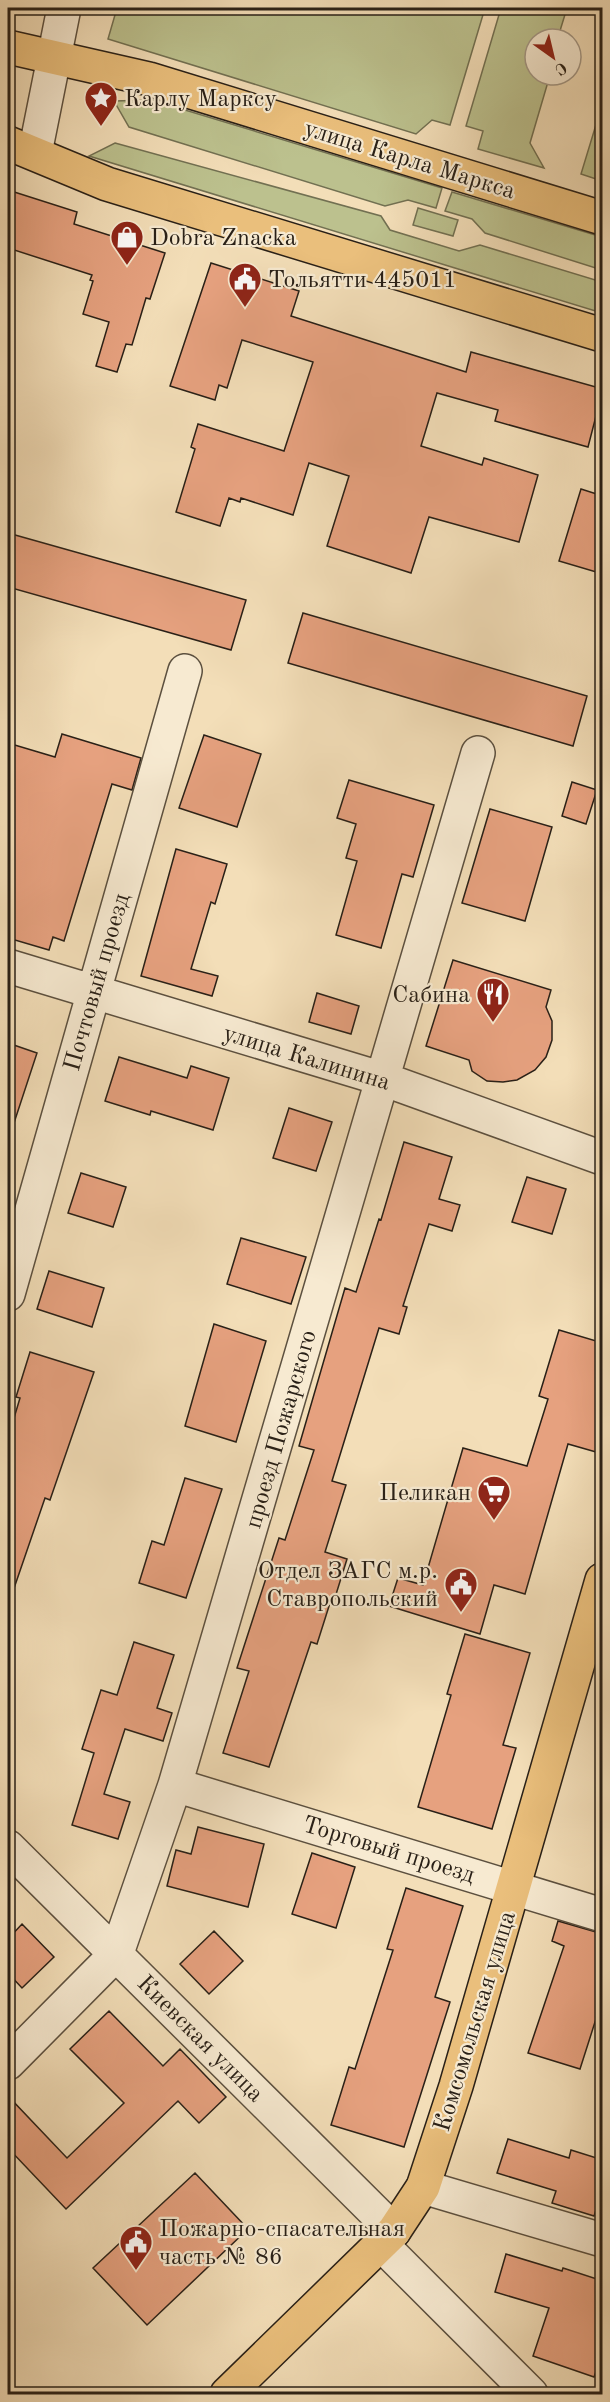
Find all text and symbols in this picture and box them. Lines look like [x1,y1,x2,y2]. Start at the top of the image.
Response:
north arrow [523,27,583,87]
text: С [551,58,569,77]
place icon: Карлу Марксу [83,80,119,127]
place label: Карлу Марксу [124,88,277,112]
street label: улица Карла Маркса [301,117,518,204]
shop icon: Dobra Znacka [109,219,145,266]
place label: Dobra Znacka [150,227,297,251]
public building icon: Тольятти 445011 [227,261,263,308]
place label: Тольятти 445011 [268,269,457,293]
street label: Почтовый проезд [61,891,135,1074]
restaurant icon: Сабина [475,976,511,1023]
place label: Сабина [392,984,470,1008]
street label: улица Калинина [220,1022,393,1096]
street label: проезд Пожарского [242,1328,322,1532]
supermarket icon: Пеликан [476,1474,512,1521]
place label: Пеликан [379,1482,471,1506]
place label: Отдел ЗАГС м.р. Ставропольский [258,1560,438,1612]
public building icon: Отдел ЗАГС м.р. Ставропольский [443,1566,479,1613]
street label: Торговый проезд [299,1813,478,1889]
street label: Комсомольская улица [431,1908,521,2135]
street label: Киевская улица [132,1972,268,2107]
place label: Пожарно-спасательная часть № 86 [159,2218,405,2270]
public building icon: Пожарно-спасательная часть № 86 [118,2224,154,2271]

